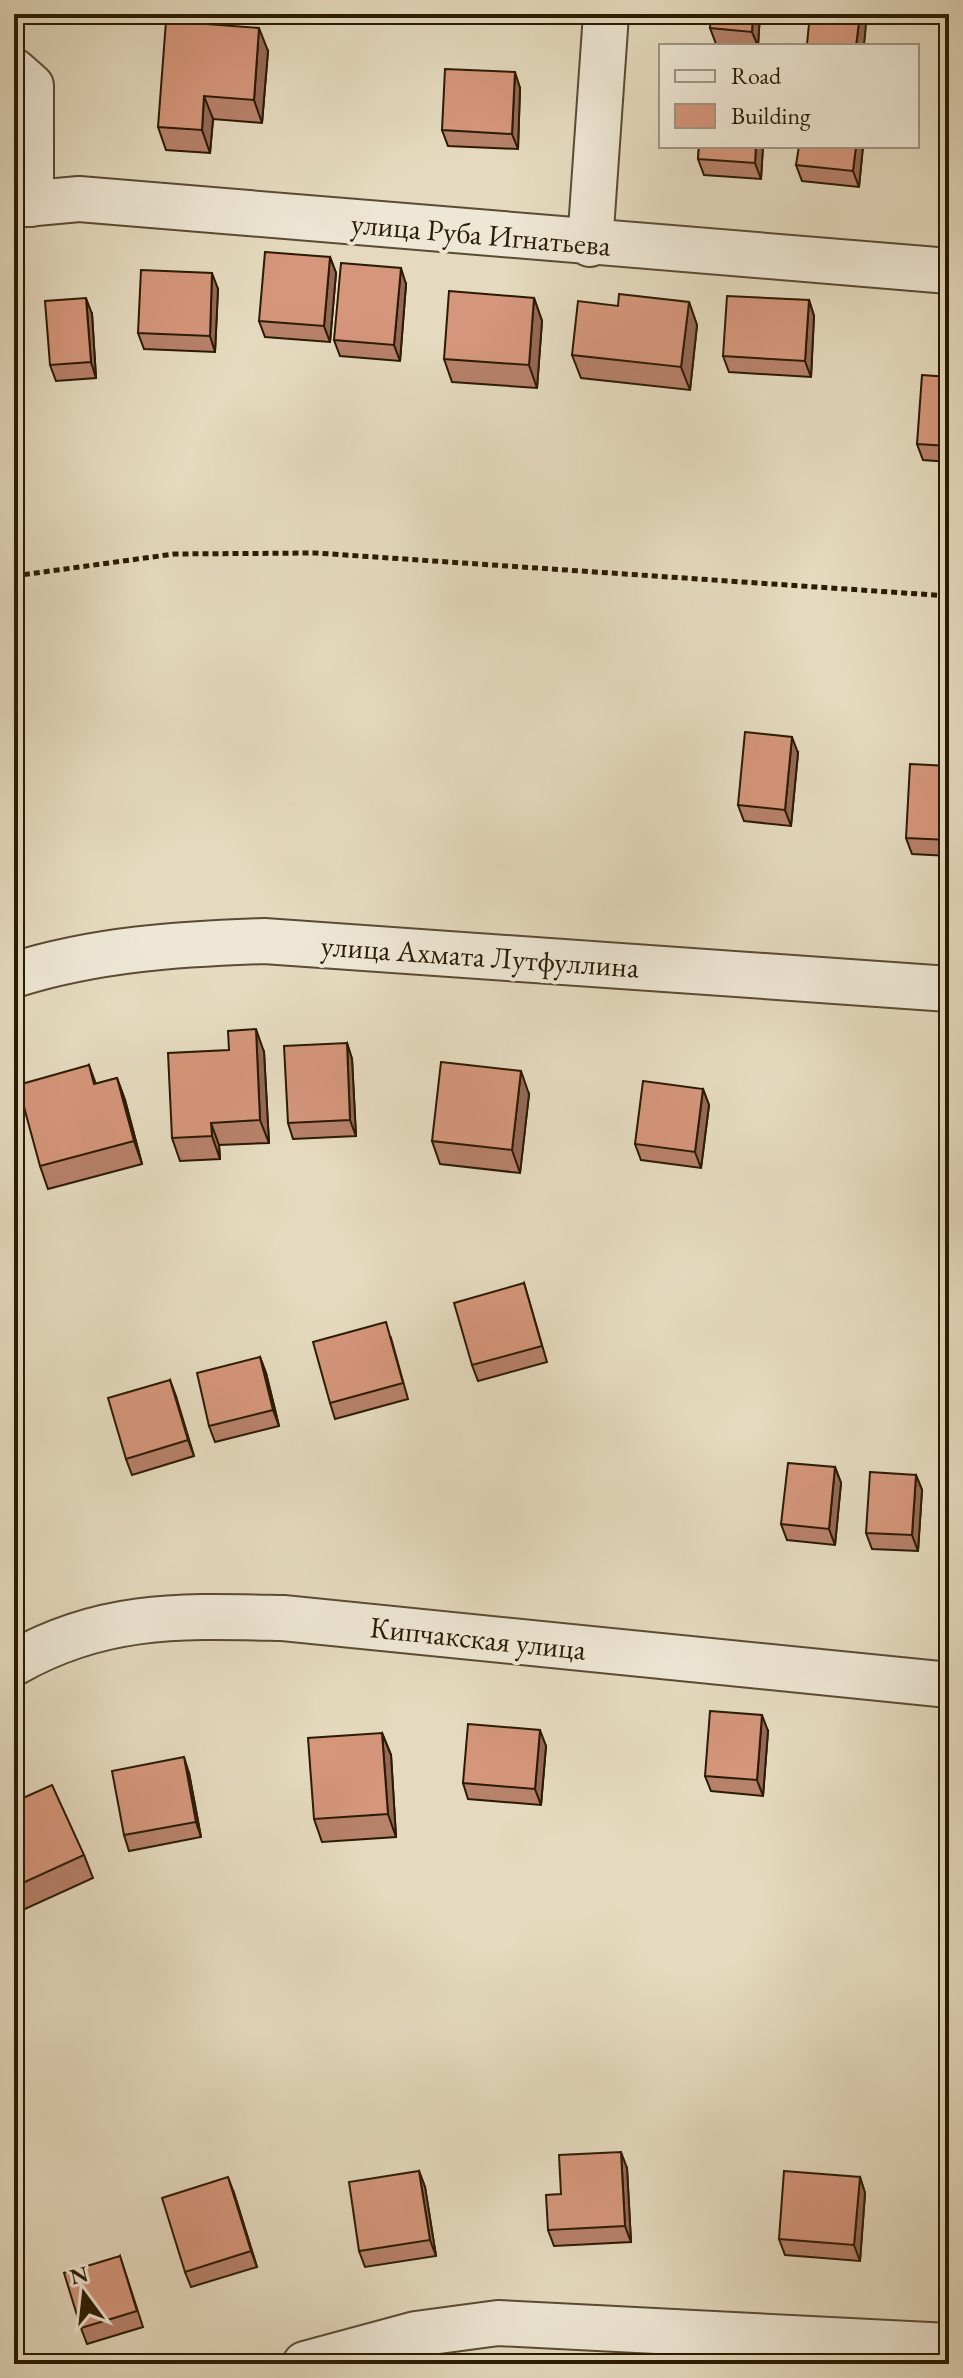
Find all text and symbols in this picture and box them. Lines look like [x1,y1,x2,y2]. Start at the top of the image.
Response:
legend [659,44,919,148]
text: Road [731,60,782,91]
text: Building [731,100,811,131]
street label: улица Руба Игнатьева [350,203,612,265]
street label: улица Ахмата Лутфуллина [320,925,640,987]
street label: Кипчакская улица [368,1607,588,1669]
north arrow [44,2254,124,2334]
text: N [67,2259,91,2291]

